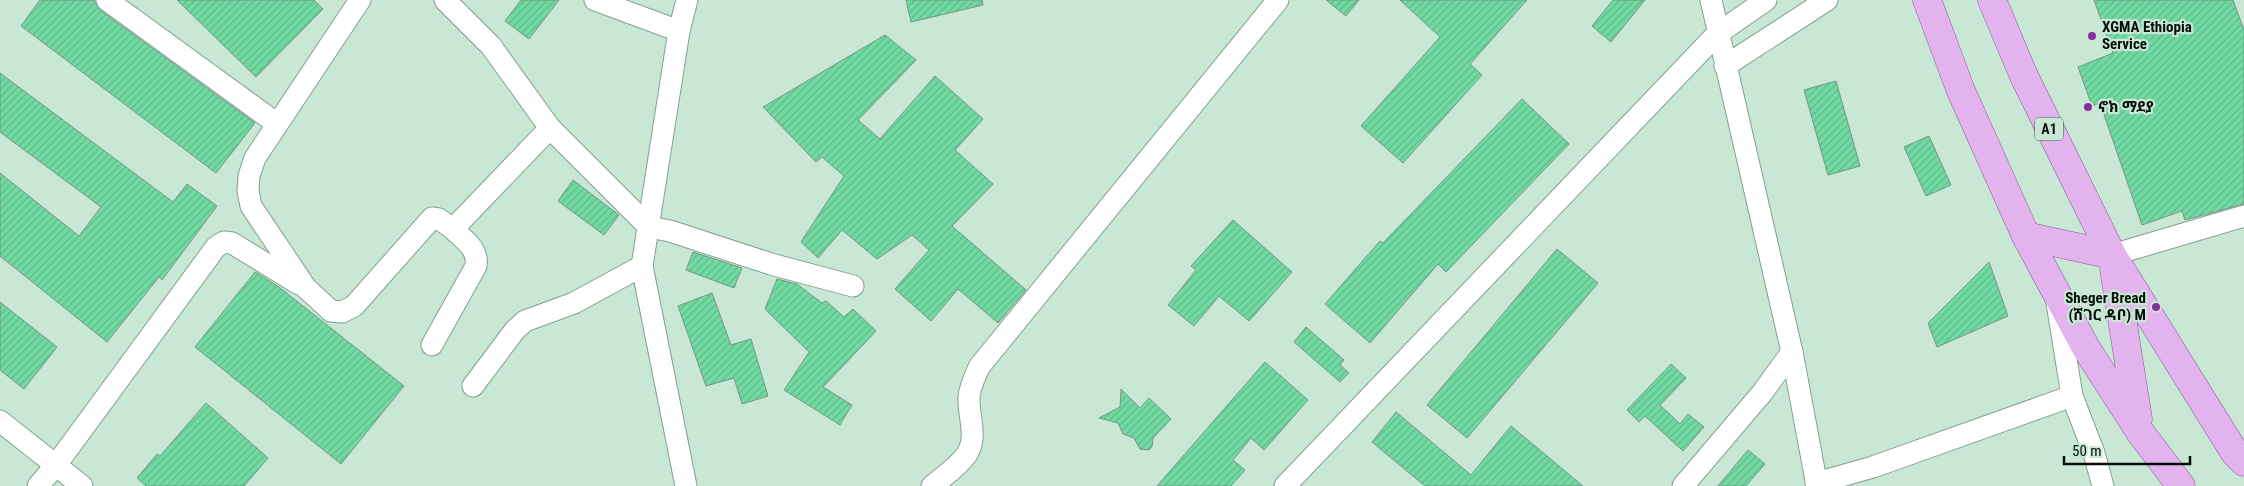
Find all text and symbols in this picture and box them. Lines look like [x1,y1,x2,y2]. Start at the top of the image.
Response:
place label: XGMA Ethiopia Service [2102,18,2192,53]
marker: XGMA Ethiopia Service [2086,30,2098,42]
place label: ኖክ ማደያ [2098,98,2154,116]
marker: ኖክ ማደያ [2082,101,2094,113]
road number: A1 [2035,118,2063,140]
place label: Sheger Bread (ሸገር ዳቦ) M [2065,289,2146,324]
marker: Sheger Bread (ሸገር ዳቦ) M [2150,301,2162,313]
scale bar [2064,434,2190,466]
text: 50 m [2072,442,2102,460]

